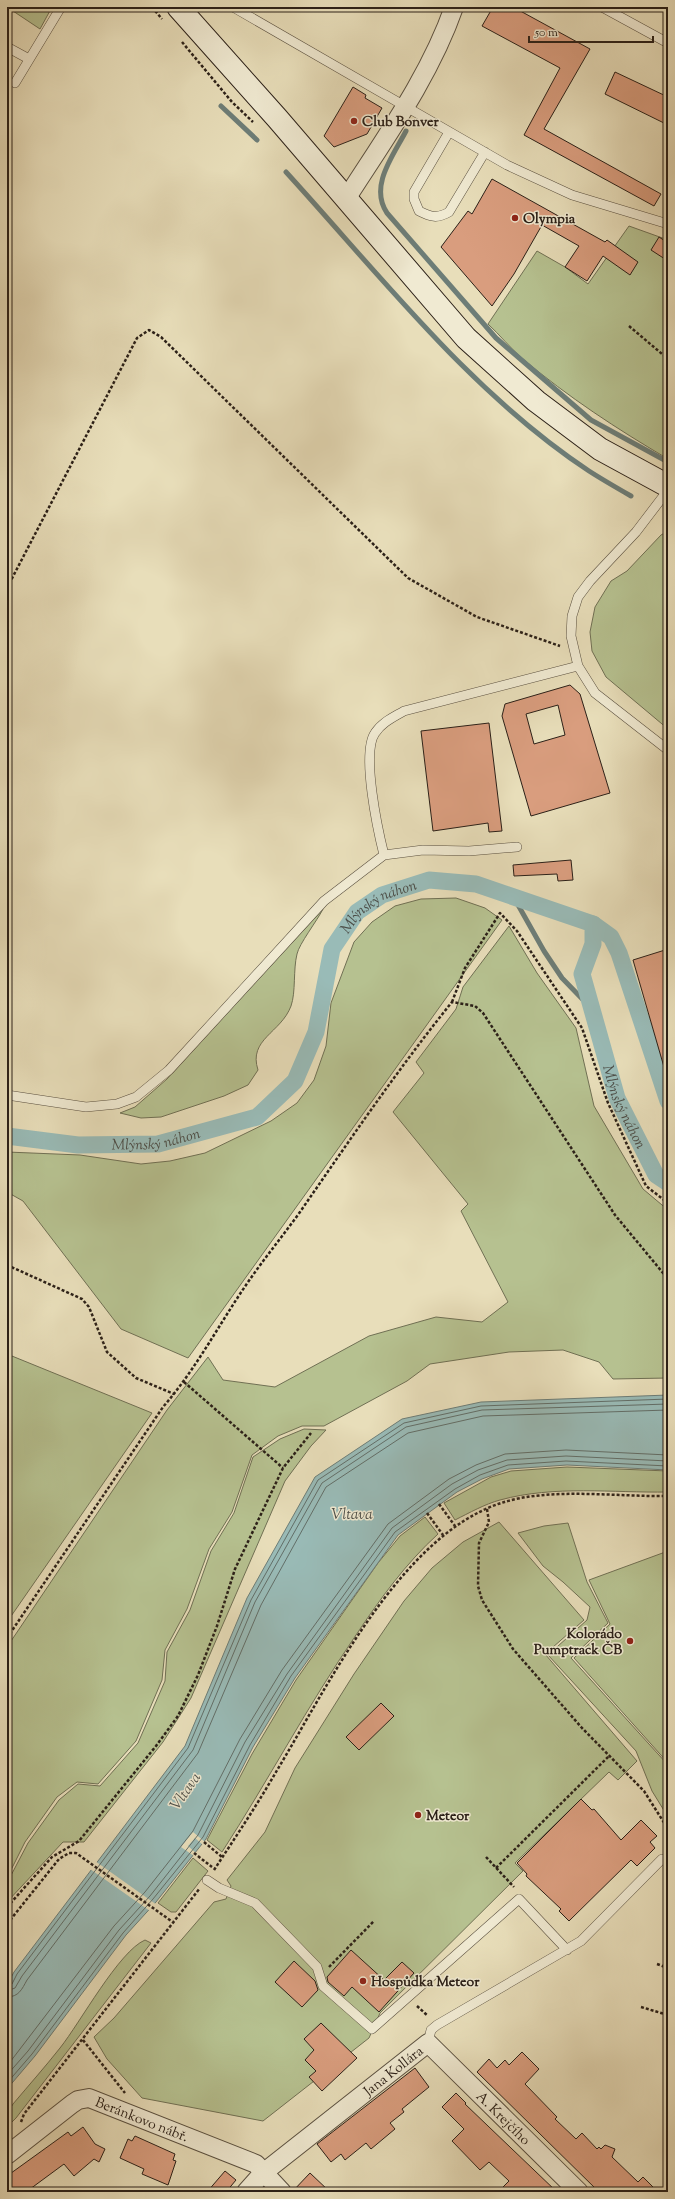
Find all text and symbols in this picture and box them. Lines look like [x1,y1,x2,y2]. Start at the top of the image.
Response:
scale bar [529,18,653,44]
text: 50 m [534,24,558,42]
place label: Club Bonver [362,113,439,133]
marker: Club Bonver [349,116,359,126]
place label: Olympia [523,210,576,230]
marker: Olympia [510,213,520,223]
water label: Mlýnský náhon [336,876,420,939]
water label: Mlýnský náhon [596,1063,650,1153]
water label: Mlýnský náhon [111,1124,203,1157]
water label: Vltava [331,1505,373,1526]
place label: Kolorádo Pumptrack ČB [534,1625,622,1661]
marker: Kolorádo Pumptrack ČB [625,1636,635,1646]
water label: Vltava [166,1769,207,1815]
place label: Meteor [426,1807,470,1827]
marker: Meteor [413,1810,423,1820]
place label: Hospůdka Meteor [371,1973,480,1993]
marker: Hospůdka Meteor [358,1976,368,1986]
street label: Jana Kollára [359,2042,429,2103]
street label: A. Krejčího [471,2088,534,2151]
street label: Beránkovo nábř. [92,2093,191,2148]

